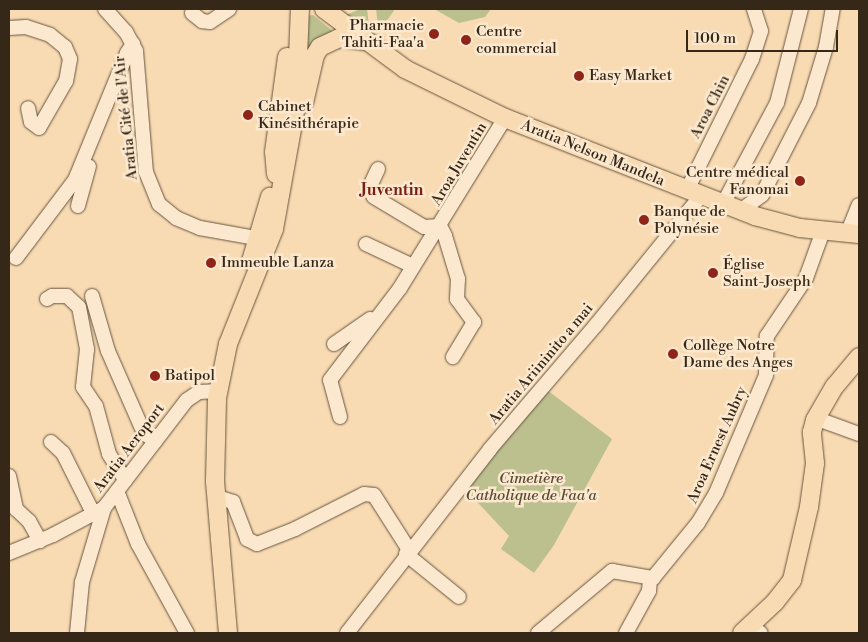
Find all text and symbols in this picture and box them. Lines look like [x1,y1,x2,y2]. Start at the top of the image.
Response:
place label: Pharmacie Tahiti-Faa'a [342,16,424,51]
scale bar [688,20,840,52]
place label: Centre commercial [476,22,557,57]
marker: Pharmacie Tahiti-Faa'a [428,28,440,40]
text: 100 m [694,29,736,48]
marker: Centre commercial [460,34,472,46]
street label: Aratia Cité de l'Air [111,55,141,181]
place label: Easy Market [589,67,672,85]
marker: Easy Market [573,70,585,82]
street label: Aroa Chin [686,72,734,142]
place label: Cabinet Kinésithérapie [258,97,359,132]
marker: Cabinet Kinésithérapie [242,109,254,121]
street label: Aratia Nelson Mandela [519,116,667,190]
street label: Aroa Juventin [427,119,491,209]
place label: Centre médical Fanomai [686,163,789,198]
marker: Centre médical Fanomai [793,174,807,188]
district label: Juventin [361,180,423,200]
place label: Banque de Polynésie [654,202,726,237]
marker: Banque de Polynésie [638,214,650,226]
place label: Immeuble Lanza [221,254,334,272]
place label: Église Saint-Joseph [723,255,811,290]
marker: Immeuble Lanza [205,257,217,269]
marker: Église Saint-Joseph [707,267,719,279]
street label: Aratia Ariininito a mai [485,300,597,428]
place label: Collège Notre Dame des Anges [683,336,793,371]
marker: Collège Notre Dame des Anges [667,348,679,360]
place label: Batipol [165,367,215,385]
marker: Batipol [149,370,161,382]
street label: Aroa Ernest Aubry [683,384,751,506]
street label: Aratia Aeroport [90,400,168,496]
park label: Cimetière Catholique de Faa'a [465,469,597,504]

